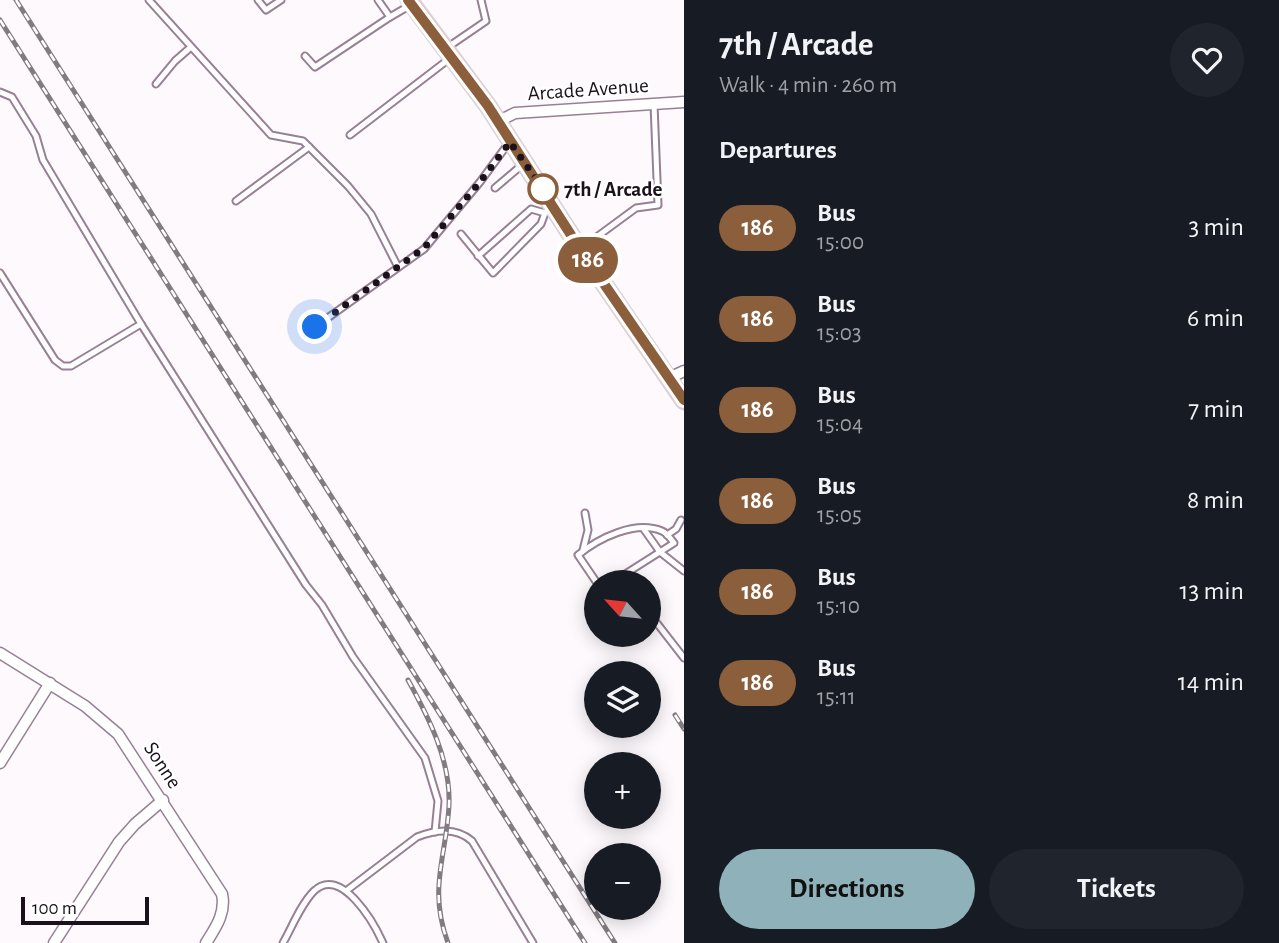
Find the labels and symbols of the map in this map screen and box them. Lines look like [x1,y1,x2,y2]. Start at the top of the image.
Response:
street label: Arcade Avenue [527,75,649,104]
marker: 7th / Arcade [528,174,558,204]
place label: 7th / Arcade [564,179,662,200]
line badge: 186 [548,237,628,283]
your location [297,309,332,344]
north arrow [584,570,662,648]
street label: Sonne [140,738,185,792]
scale bar [21,894,149,926]

